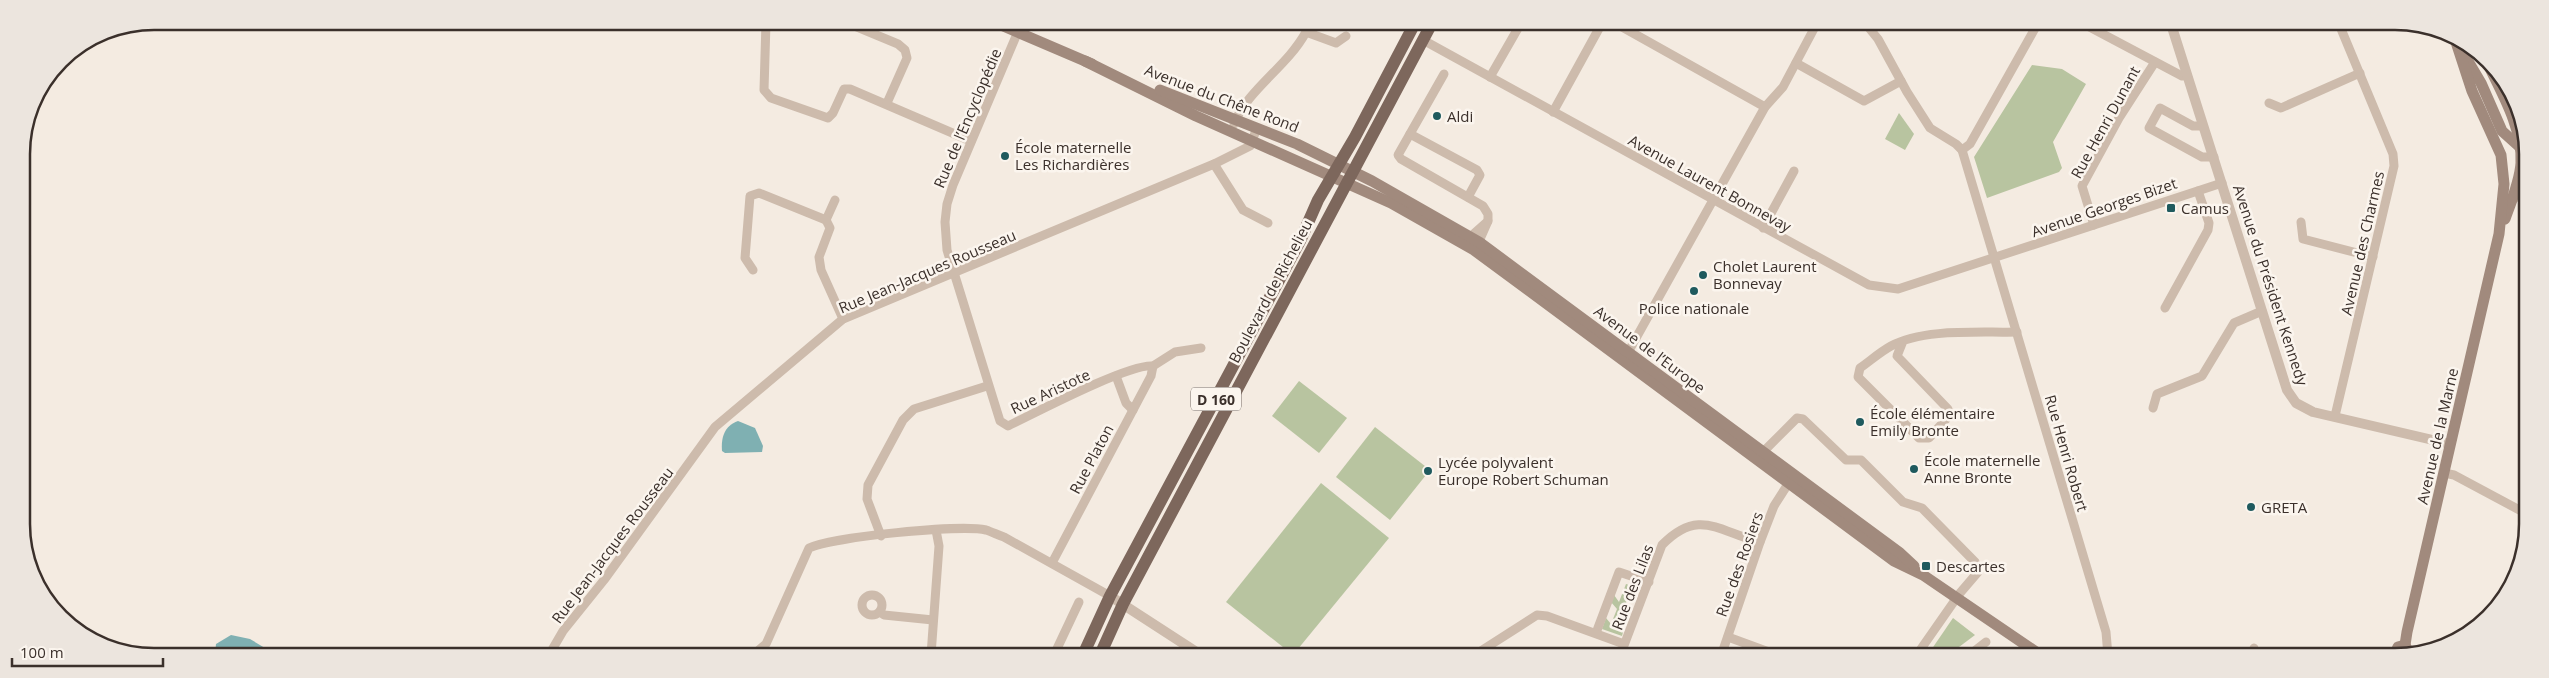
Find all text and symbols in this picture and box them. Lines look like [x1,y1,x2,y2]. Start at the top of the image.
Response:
street label: Rue de l’Encyclopédie [929,45,1005,191]
street label: Avenue du Chêne Rond [1142,59,1302,137]
street label: Rue Henri Dunant [2066,62,2144,182]
place label: Aldi [1447,106,1473,126]
marker: Aldi [1431,110,1443,122]
street label: Avenue Laurent Bonnevay [1625,130,1795,236]
place label: École maternelle Les Richardières [1015,137,1131,174]
marker: École maternelle Les Richardières [999,150,1011,162]
street label: Avenue des Charmes [2336,169,2388,317]
street label: Avenue Georges Bizet [2029,173,2179,241]
street label: Avenue du Président Kennedy [2229,182,2313,388]
place label: Camus [2181,198,2229,218]
marker: Camus [2165,202,2177,214]
street label: Boulevard de Richelieu [1224,216,1316,366]
street label: Rue Jean-Jacques Rousseau [835,225,1019,317]
place label: Cholet Laurent Bonnevay [1713,256,1817,293]
marker: Cholet Laurent Bonnevay [1697,269,1709,281]
marker: Police nationale [1688,285,1700,297]
place label: Police nationale [1639,298,1749,318]
street label: Avenue de l’Europe [1590,301,1710,397]
street label: Rue Aristote [1007,364,1093,418]
street label: Avenue de la Marne [2412,366,2462,506]
road number: D 160 [1191,388,1241,410]
street label: Rue Henri Robert [2041,392,2093,514]
place label: École élémentaire Emily Bronte [1870,403,1995,440]
marker: École élémentaire Emily Bronte [1854,416,1866,428]
street label: Rue Platon [1064,421,1118,497]
place label: École maternelle Anne Bronte [1924,450,2040,487]
place label: Lycée polyvalent Europe Robert Schuman [1438,452,1609,489]
street label: Rue Jean-Jacques Rousseau [547,463,677,627]
marker: École maternelle Anne Bronte [1908,463,1920,475]
marker: Lycée polyvalent Europe Robert Schuman [1422,465,1434,477]
place label: GRETA [2261,497,2308,517]
marker: GRETA [2245,501,2257,513]
street label: Rue des Rosiers [1711,509,1767,619]
street label: Rue des Lilas [1606,541,1658,633]
place label: Descartes [1936,556,2005,576]
marker: Descartes [1920,560,1932,572]
scale bar [12,636,164,668]
text: 100 m [20,642,64,662]

